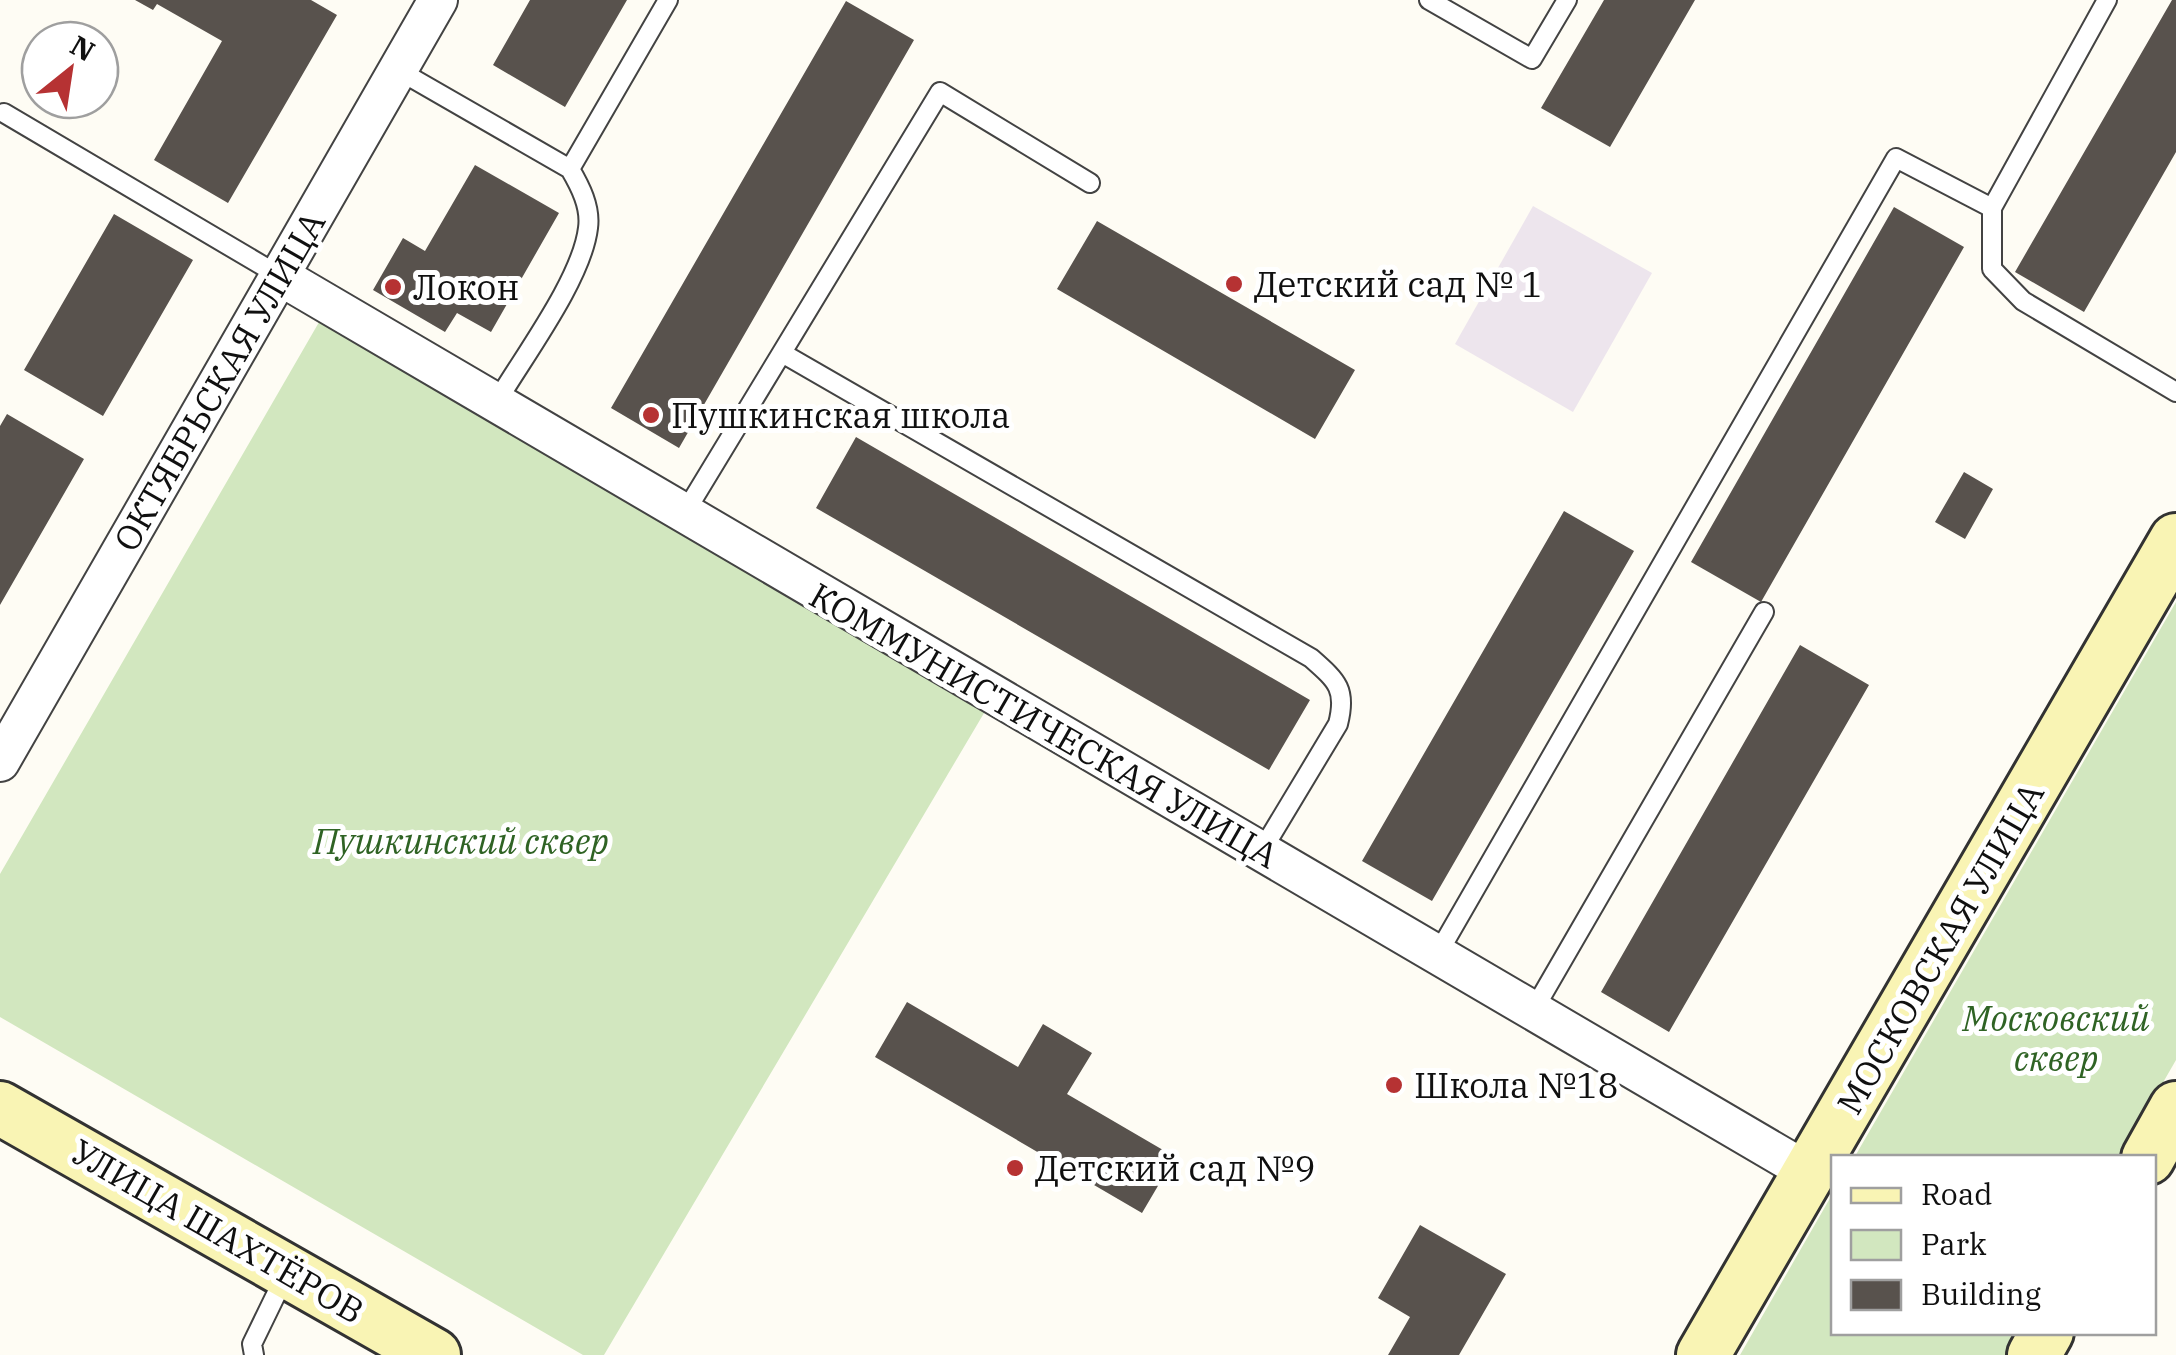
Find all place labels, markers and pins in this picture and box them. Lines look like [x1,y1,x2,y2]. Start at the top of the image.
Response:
place label: Детский сад № 1 [1254,261,1543,307]
place label: Локон [413,264,519,310]
marker: Детский сад № 1 [1223,273,1245,295]
marker: Локон [382,276,404,298]
place label: Пушкинская школа [671,392,1010,438]
marker: Пушкинская школа [640,404,662,426]
place label: Школа №18 [1414,1062,1618,1108]
marker: Школа №18 [1383,1074,1405,1096]
place label: Детский сад №9 [1035,1145,1315,1191]
marker: Детский сад №9 [1004,1157,1026,1179]

